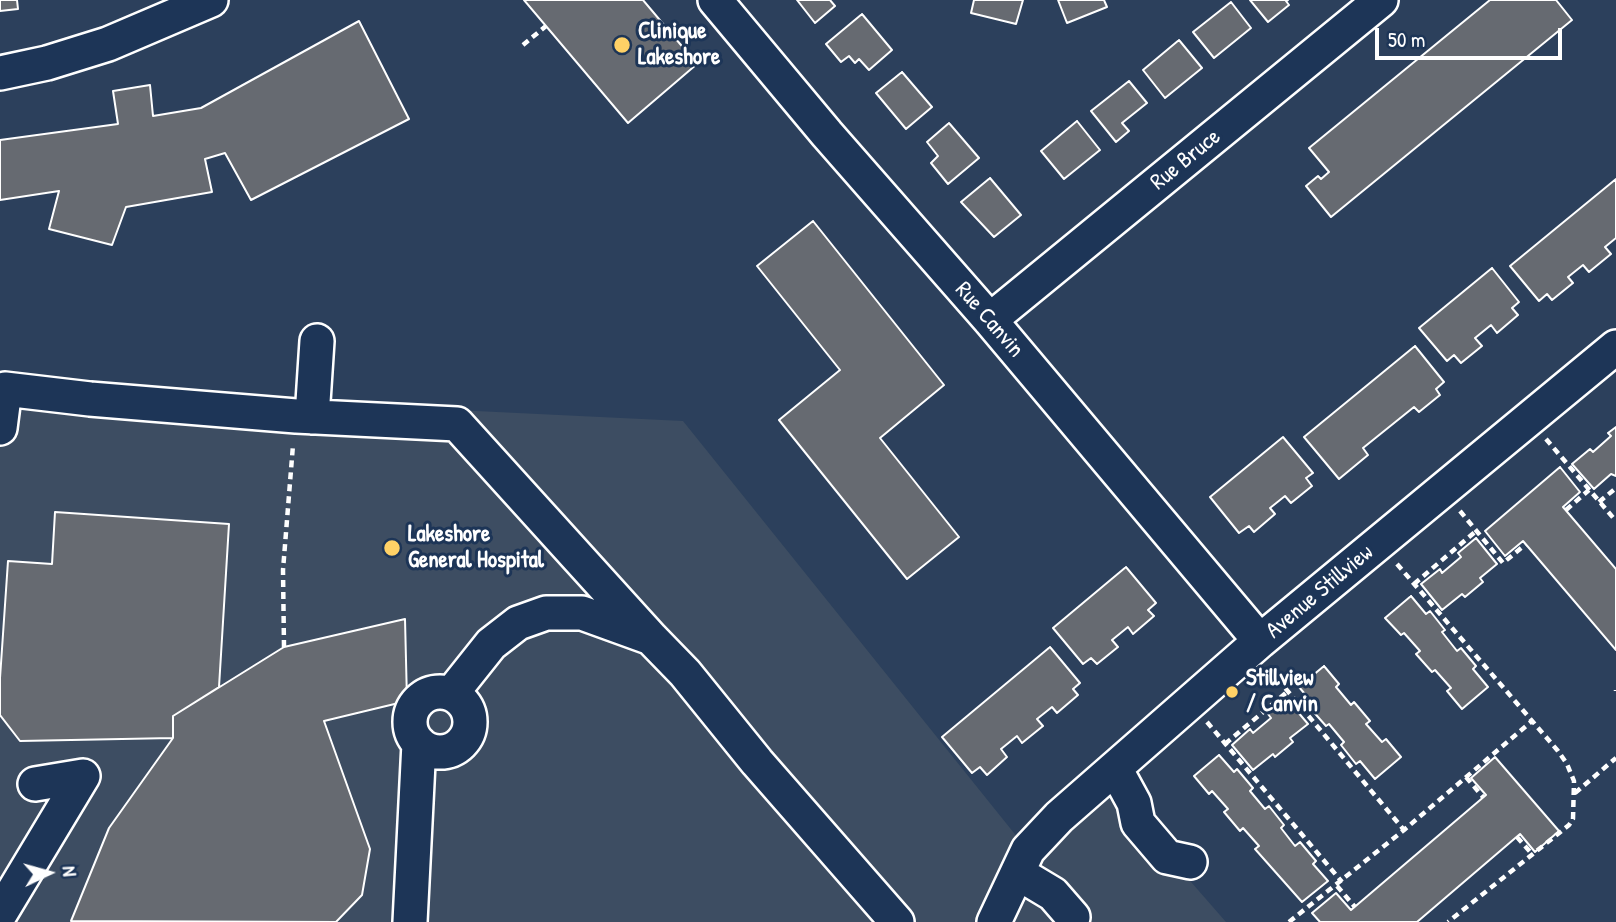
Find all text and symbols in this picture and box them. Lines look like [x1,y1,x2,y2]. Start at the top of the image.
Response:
scale bar [1378,14,1565,58]
place label: Clinique Lakeshore [638,18,720,72]
text: 50 m [1388,25,1425,54]
marker: Clinique Lakeshore [612,35,632,55]
street label: Rue Bruce [1145,124,1227,196]
street label: Rue Canvin [949,277,1029,363]
place label: Lakeshore General Hospital [408,521,544,575]
marker: Lakeshore General Hospital [382,538,402,558]
street label: Avenue Stillview [1261,539,1379,645]
place label: Stillview / Canvin [1246,665,1318,719]
marker: Stillview / Canvin [1224,684,1240,700]
north arrow [14,838,84,908]
text: N [57,865,83,877]

